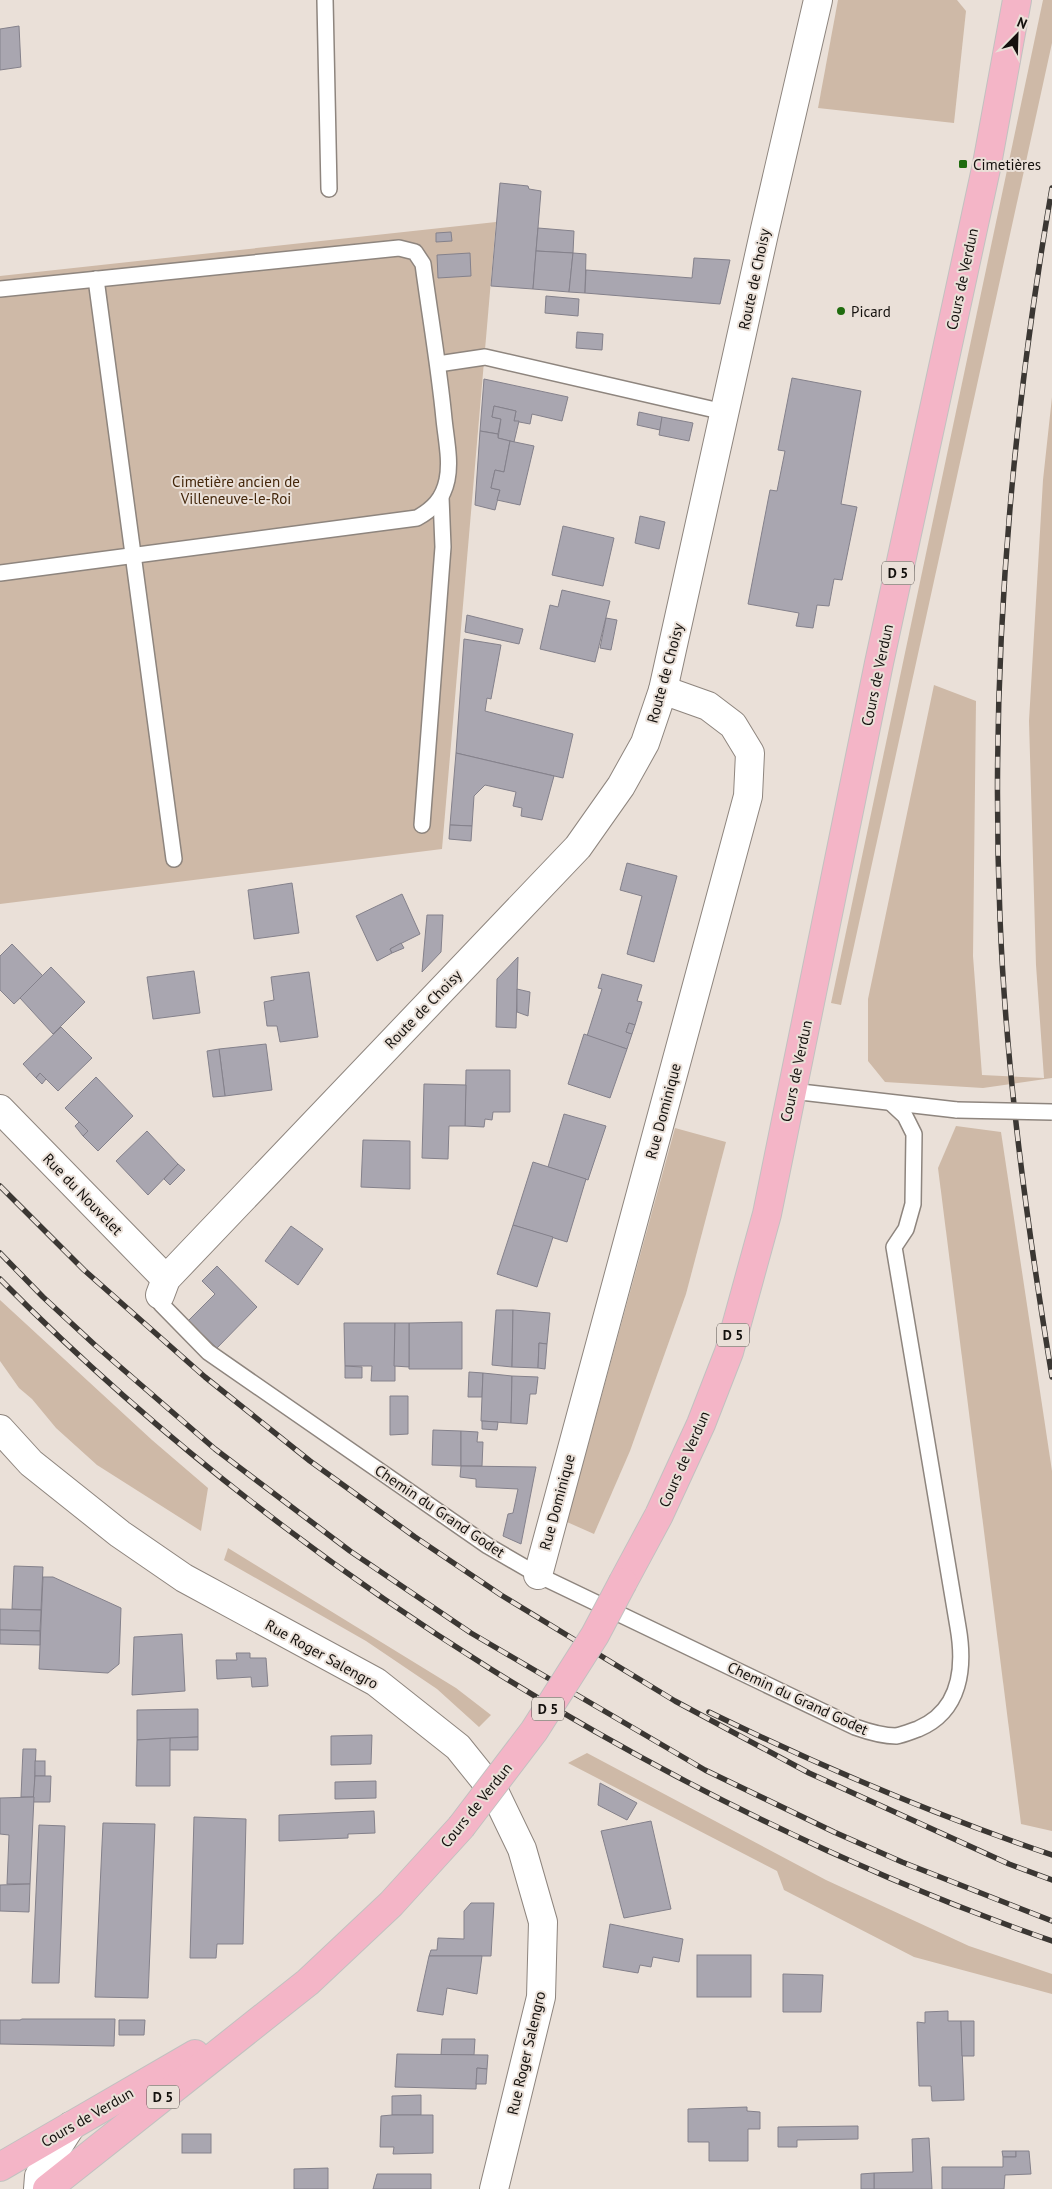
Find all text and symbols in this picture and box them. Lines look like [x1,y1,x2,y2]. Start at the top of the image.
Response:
north arrow [992,10,1042,60]
text: N [1014,13,1030,33]
place label: Cimetières [973,155,1041,174]
marker: Cimetières [957,158,969,170]
street label: Cours de Verdun [942,226,982,332]
street label: Route de Choisy [734,227,774,331]
place label: Picard [851,302,891,321]
marker: Picard [835,305,847,317]
park label: Cimetière ancien de Villeneuve-le-Roi [172,472,300,508]
road number: D 5 [882,562,914,584]
street label: Route de Choisy [643,621,687,725]
street label: Cours de Verdun [857,622,897,728]
street label: Route de Choisy [380,965,466,1053]
street label: Cours de Verdun [776,1018,816,1124]
street label: Rue Dominique [641,1061,685,1161]
street label: Rue du Nouvelet [39,1149,127,1239]
road number: D 5 [717,1324,749,1346]
street label: Cours de Verdun [654,1408,714,1510]
street label: Rue Dominique [535,1452,579,1552]
street label: Chemin du Grand Godet [371,1460,509,1562]
street label: Rue Roger Salengro [262,1615,382,1693]
street label: Chemin du Grand Godet [725,1657,871,1739]
road number: D 5 [532,1698,564,1720]
street label: Cours de Verdun [436,1759,516,1851]
street label: Rue Roger Salengro [503,1989,549,2117]
street label: Cours de Verdun [37,2083,137,2151]
road number: D 5 [147,2086,179,2108]

